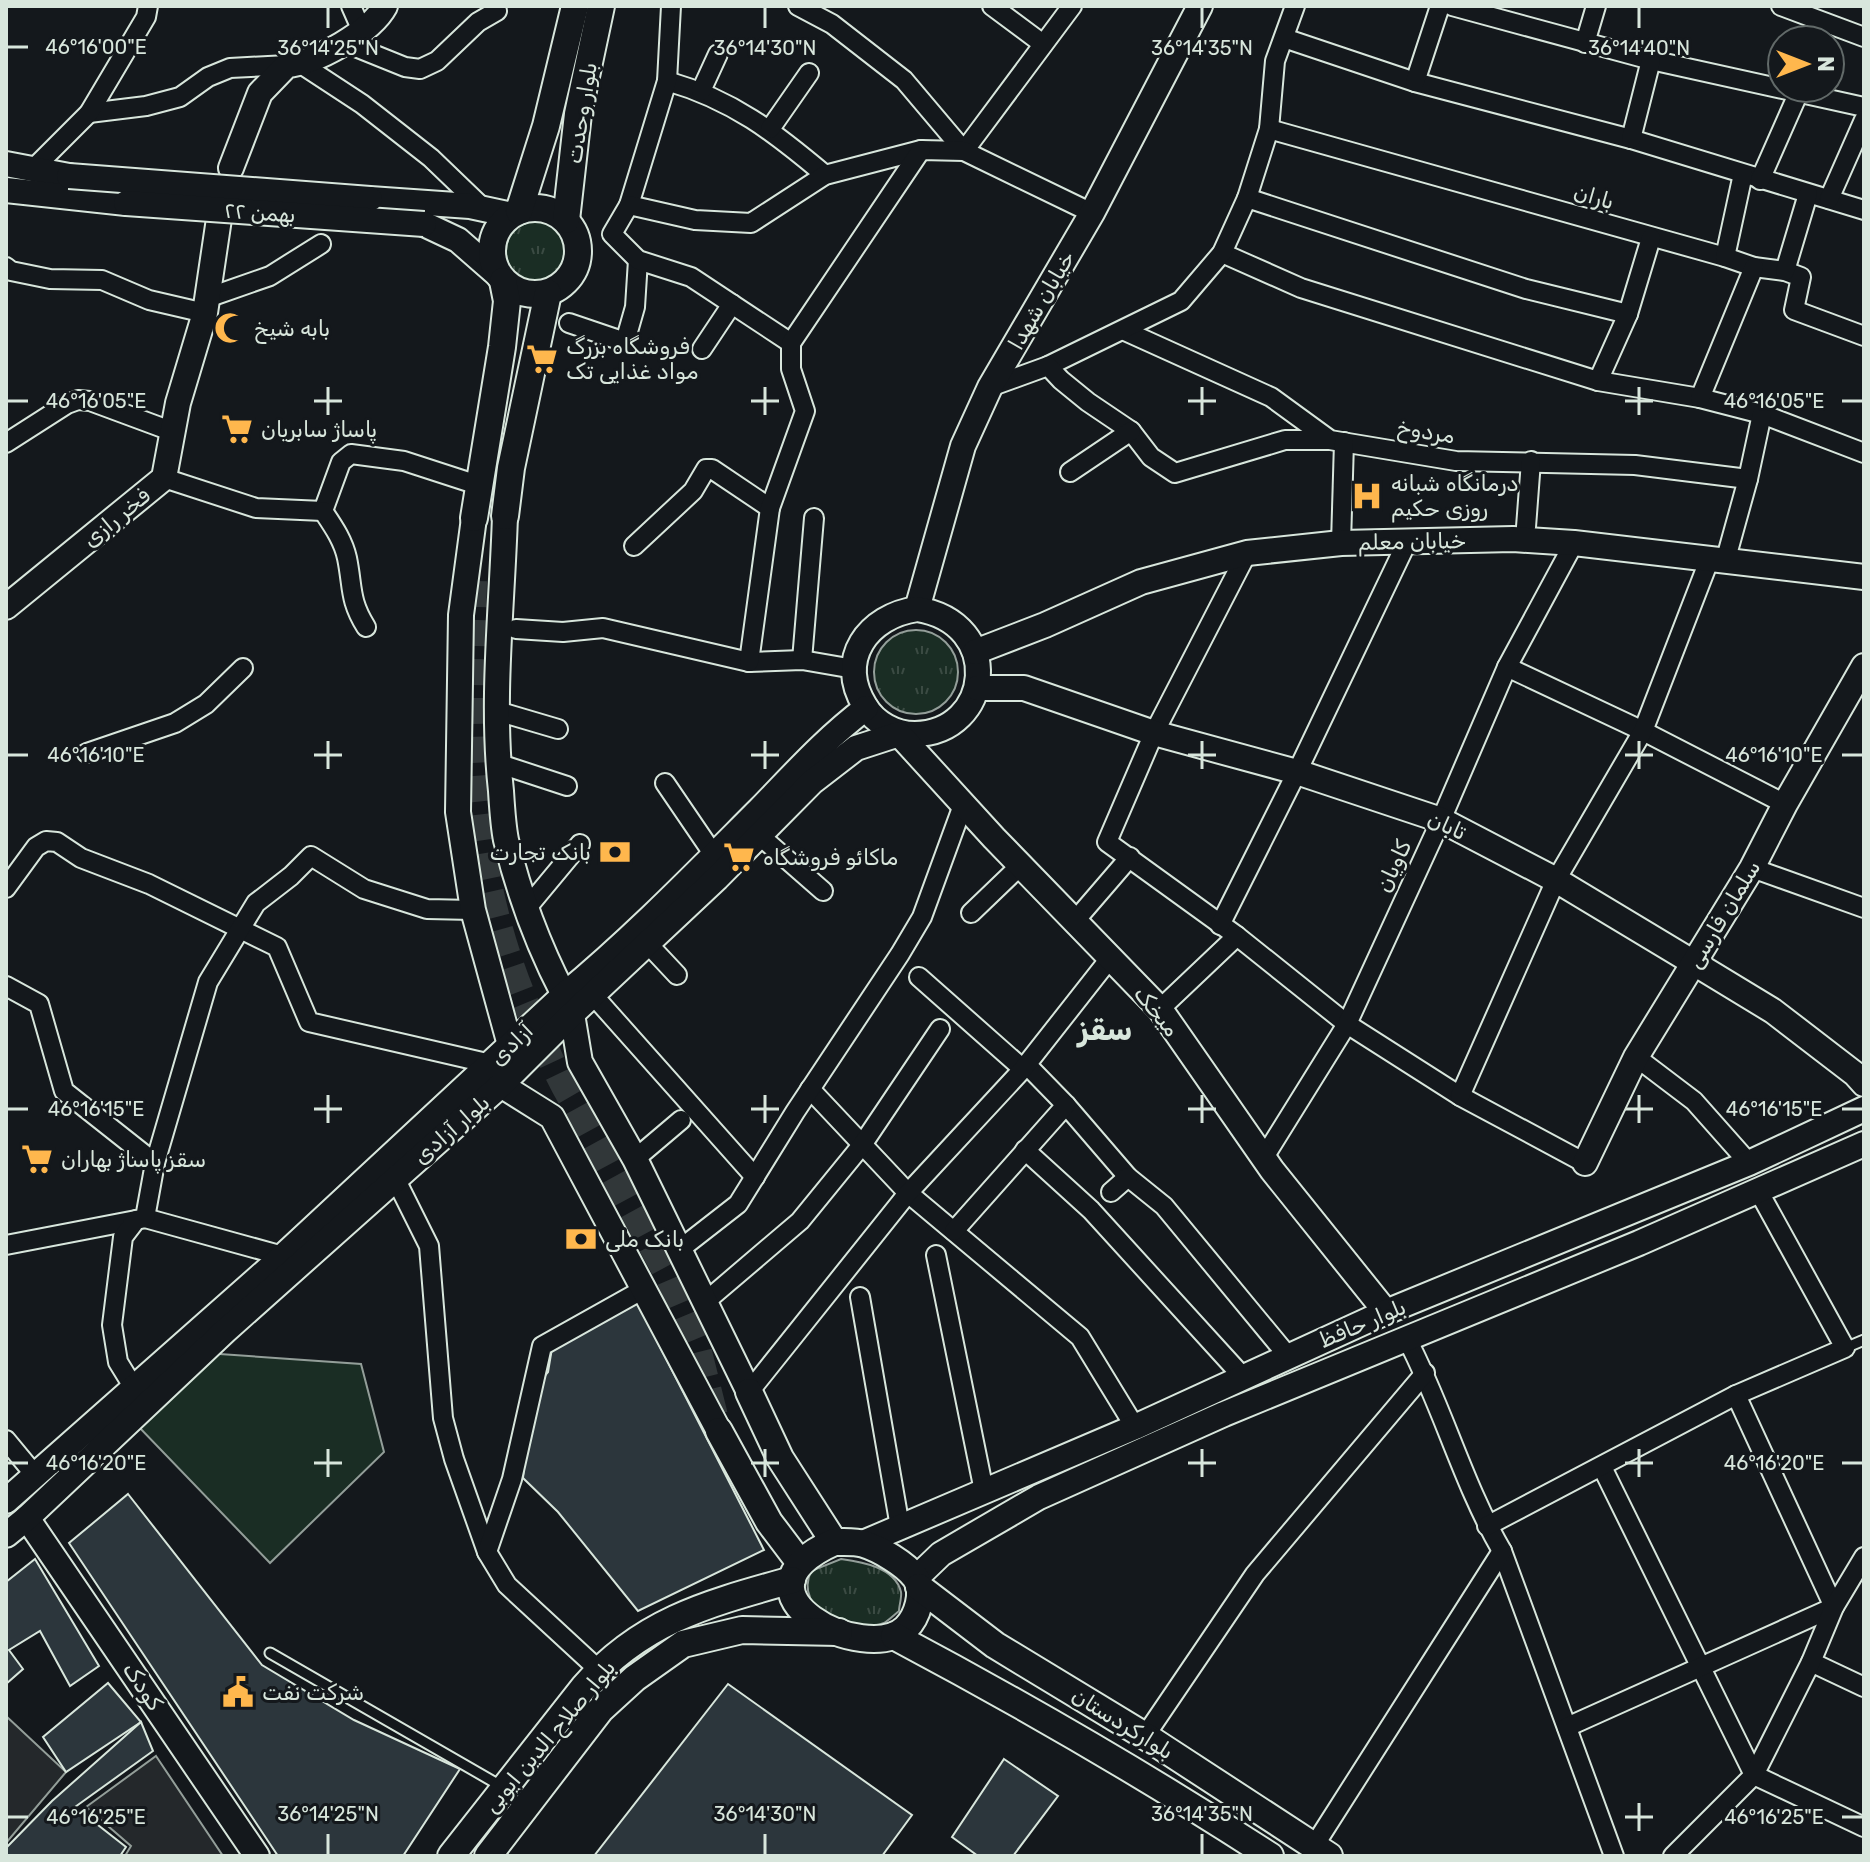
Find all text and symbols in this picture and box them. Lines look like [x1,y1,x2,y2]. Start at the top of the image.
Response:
north arrow [1766,24,1846,104]
text: 46°16'00"E [45,35,147,59]
text: 36°14'25"N [277,36,379,60]
text: 36°14'30"N [714,36,816,60]
text: 36°14'35"N [1151,36,1253,60]
text: 36°14'40"N [1588,36,1690,60]
text: N [1812,56,1839,72]
street label: بلوار وحدت [560,60,603,166]
street label: باران [1571,178,1617,215]
street label: ۲۲ بهمن [223,197,297,228]
street label: خیابان شهدا [1002,246,1081,355]
mosque icon: بابه شیخ [213,311,247,345]
place label: بابه شیخ [254,315,330,344]
place label: فروشگاه بزرگ مواد غذایی تک [566,333,698,385]
supermarket icon: فروشگاه بزرگ مواد غذایی تک [525,342,559,376]
text: 46°16'05"E [46,389,146,413]
text: 46°16'05"E [1724,389,1824,413]
supermarket icon: پاساژ سابریان [220,412,254,446]
street label: مردوخ [1395,414,1457,451]
place label: پاساژ سابریان [261,416,377,444]
place label: درمانگاه شبانه روزی حکیم [1391,470,1519,523]
hospital icon: درمانگاه شبانه روزی حکیم [1350,479,1384,513]
street label: فخر رازی [77,482,156,553]
street label: خیابان معلم [1358,527,1466,557]
text: 46°16'10"E [47,743,145,767]
text: 46°16'10"E [1725,743,1823,767]
street label: تابان [1423,805,1470,846]
bank icon: بانک تجارت [598,835,632,869]
street label: کاویان [1370,836,1417,897]
place label: بانک تجارت [490,839,591,866]
supermarket icon: ماکائو فروشگاه [722,840,756,874]
place label: ماکائو فروشگاه [763,844,898,871]
street label: سلمان فارسی [1681,855,1766,973]
street label: میخک [1128,981,1185,1042]
district label: سقز [1076,1012,1132,1048]
street label: آزادی [484,1017,539,1071]
street label: بلوار آزادی [408,1089,495,1170]
text: 46°16'15"E [48,1097,144,1121]
text: 46°16'15"E [1726,1097,1822,1121]
supermarket icon: سقز پاساژ بهاران [20,1142,54,1176]
place label: سقز پاساژ بهاران [61,1146,206,1174]
bank icon: بانک ملی [564,1222,598,1256]
place label: بانک ملی [605,1226,684,1253]
street label: بلوار حافظ [1315,1293,1410,1354]
text: 46°16'20"E [46,1451,146,1475]
text: 46°16'20"E [1724,1451,1824,1475]
street label: بلوار صلاح الدین ایوبی [478,1654,623,1820]
street label: کودک [117,1657,168,1716]
public building icon: شرکت نفت [221,1675,255,1709]
place label: شرکت نفت [262,1679,364,1706]
street label: بلوارکردستان [1067,1682,1179,1765]
text: 36°14'25"N [277,1802,379,1826]
text: 36°14'30"N [714,1802,816,1826]
text: 36°14'35"N [1151,1802,1253,1826]
text: 46°16'25"E [46,1805,146,1829]
text: 46°16'25"E [1724,1805,1824,1829]

